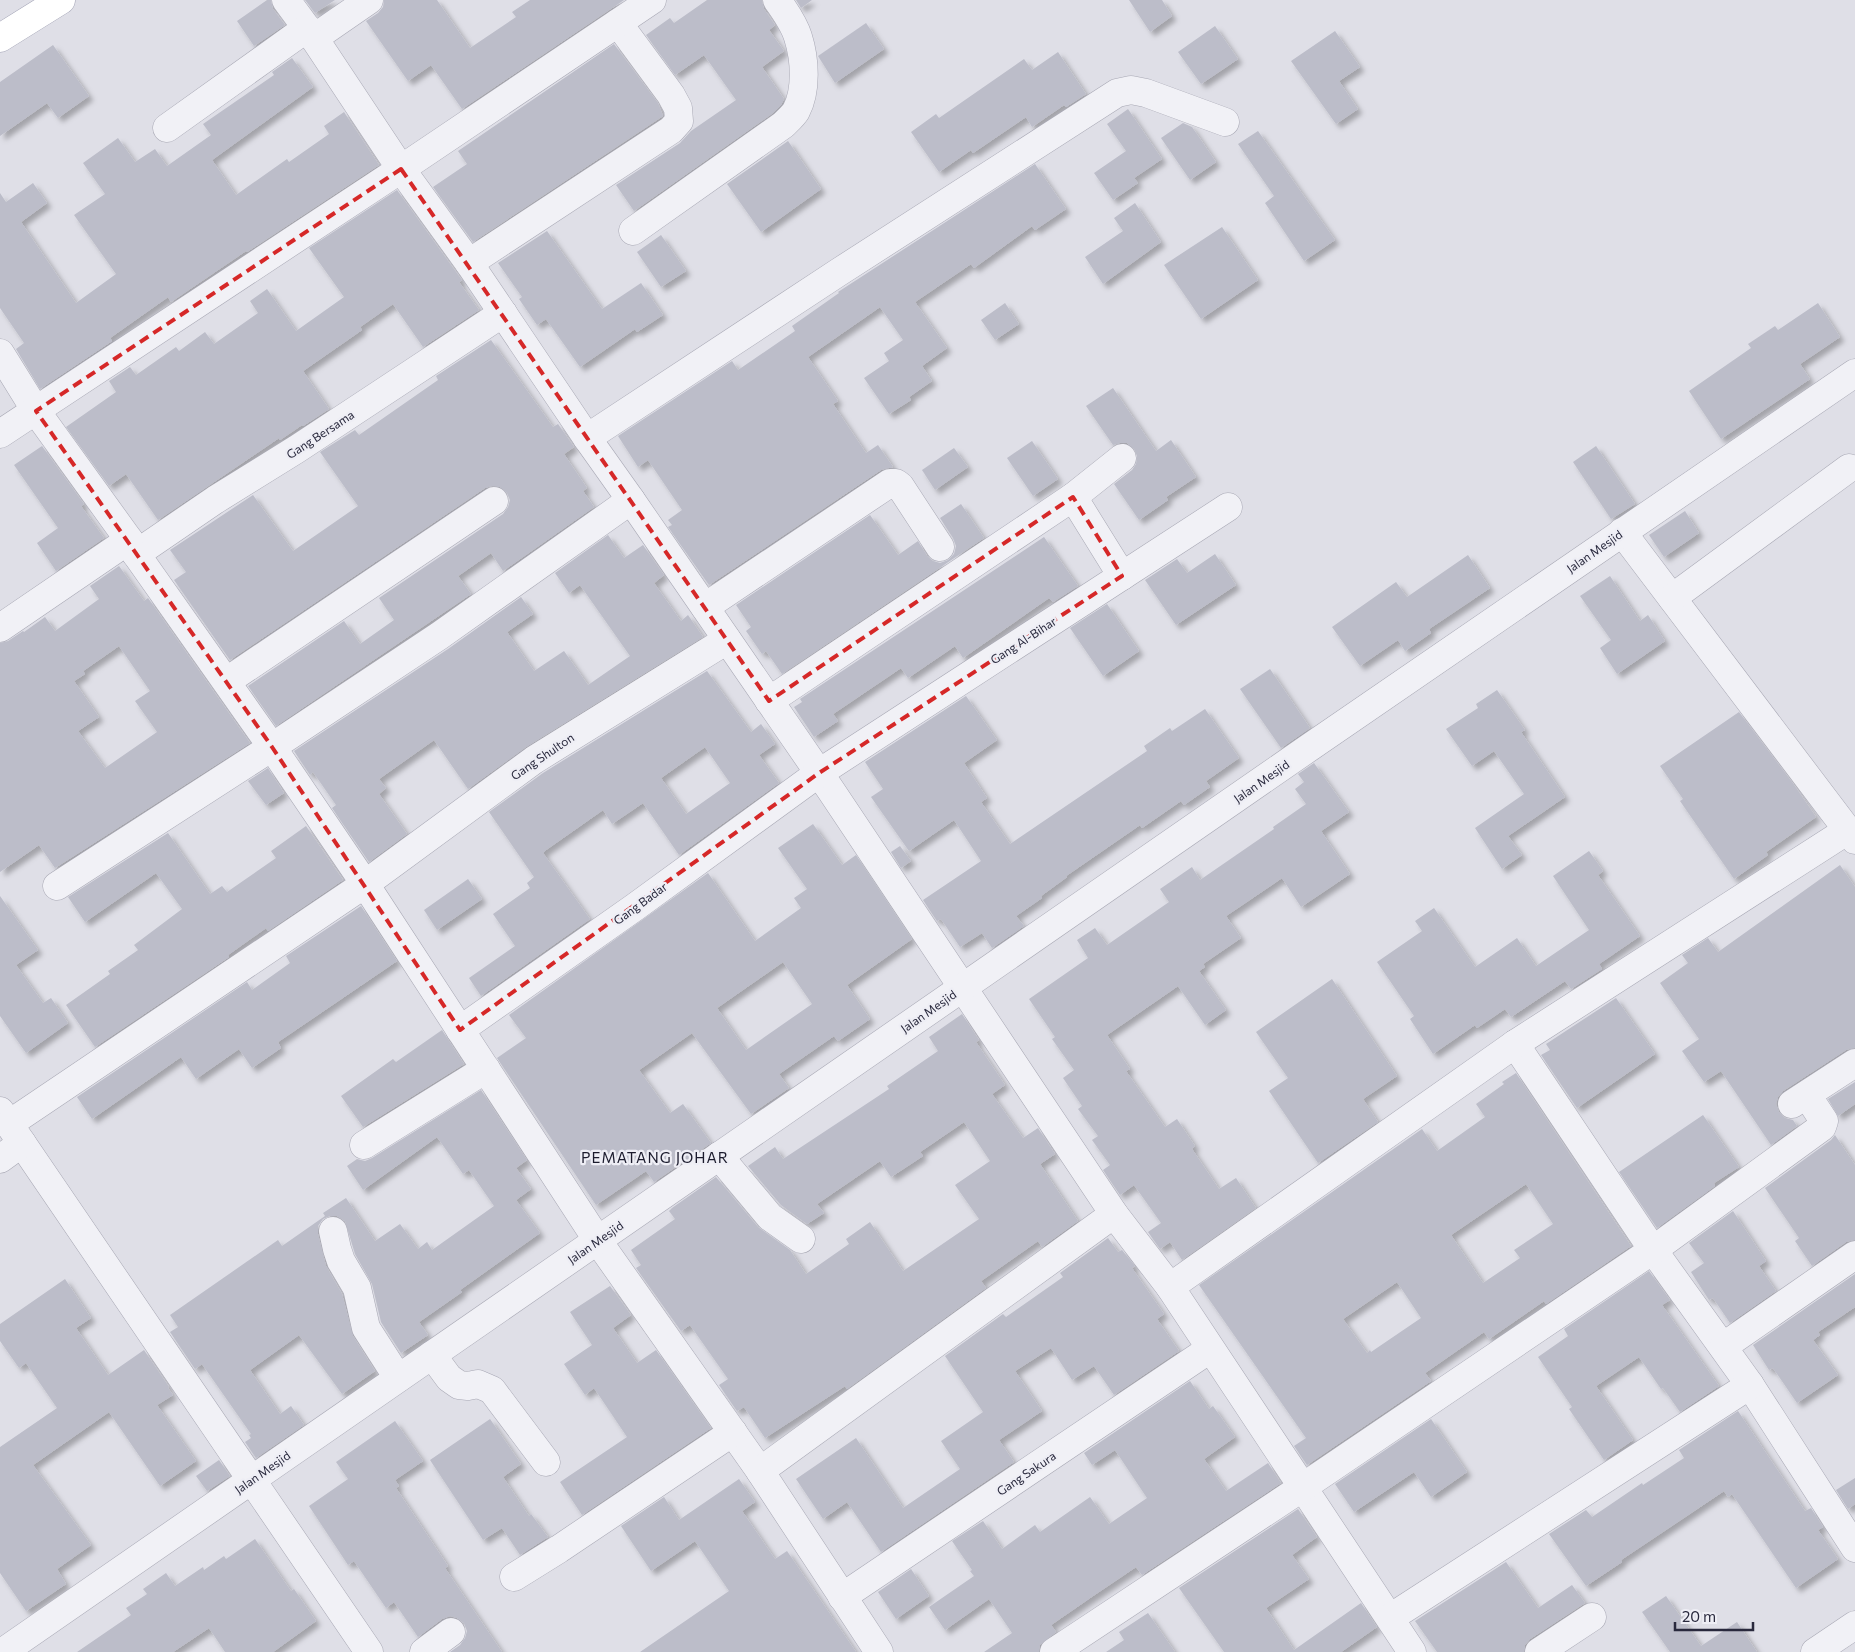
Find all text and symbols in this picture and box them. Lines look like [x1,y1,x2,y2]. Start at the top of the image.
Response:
street label: Gang Bersama [284,407,356,461]
street label: Jalan Mesjid [1564,527,1625,576]
street label: Gang Al-Bihar [987,613,1059,667]
street label: Gang Shulton [508,730,576,782]
street label: Jalan Mesjid [1231,757,1292,806]
street label: Gang Badar [610,879,670,927]
street label: Jalan Mesjid [898,987,959,1036]
district label: PEMATANG JOHAR [581,1148,729,1166]
street label: Jalan Mesjid [565,1218,626,1267]
street label: Jalan Mesjid [232,1448,293,1497]
street label: Gang Sakura [994,1448,1058,1498]
scale bar [1675,1600,1752,1632]
text: 20 m [1682,1607,1716,1625]

